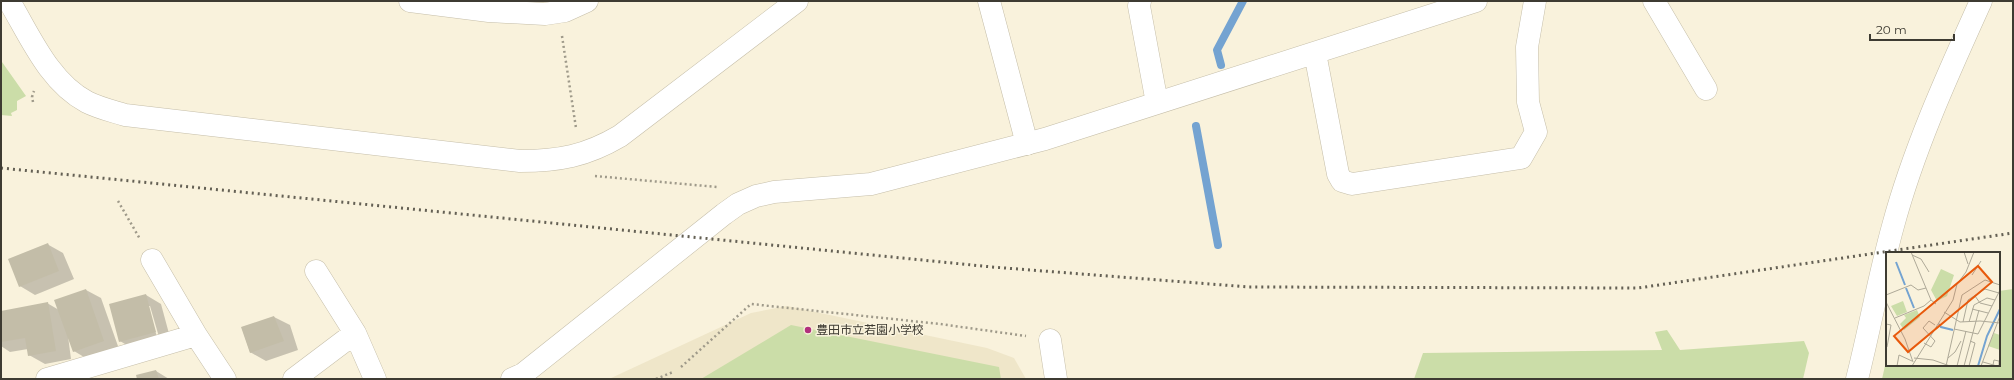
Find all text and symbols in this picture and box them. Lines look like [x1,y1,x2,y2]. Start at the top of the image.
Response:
scale bar [1870,16,1954,42]
text: 20 m [1876,22,1907,37]
inset map [1886,252,2000,366]
place label: 豊田市立若園小学校 [816,322,924,337]
marker: 豊田市立若園小学校 [803,325,813,335]

